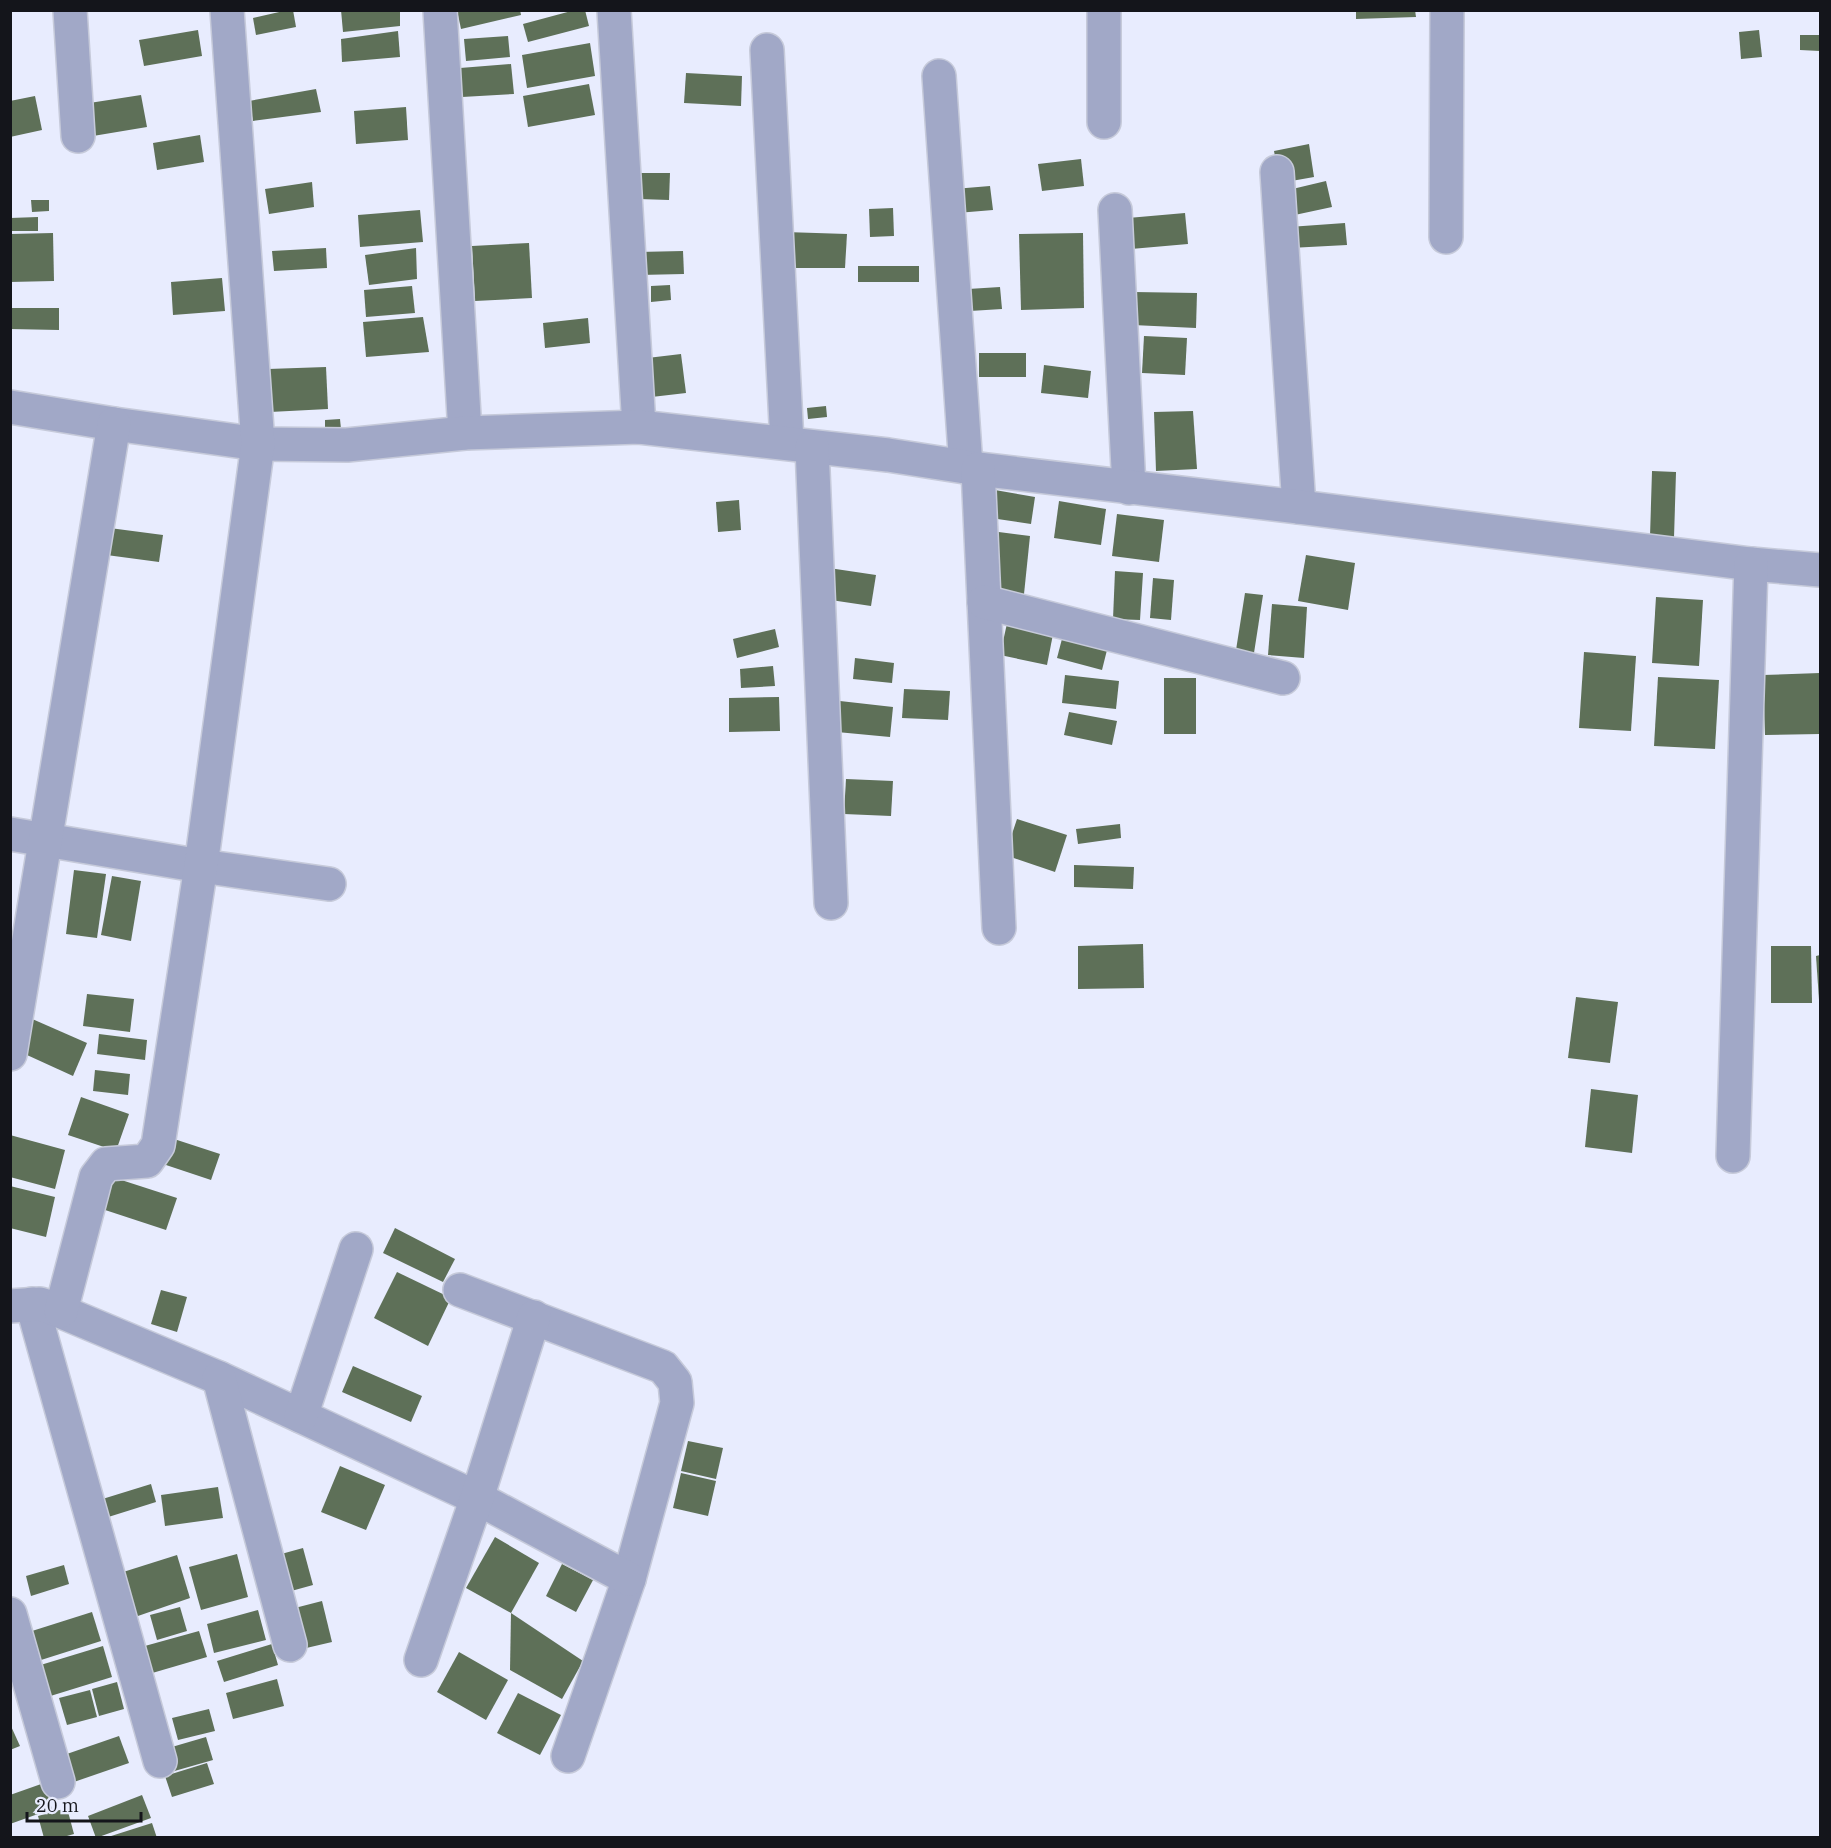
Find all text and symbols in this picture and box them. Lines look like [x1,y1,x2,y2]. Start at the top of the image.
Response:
scale bar [27,1785,141,1823]
text: 20 m [36,1794,79,1817]

